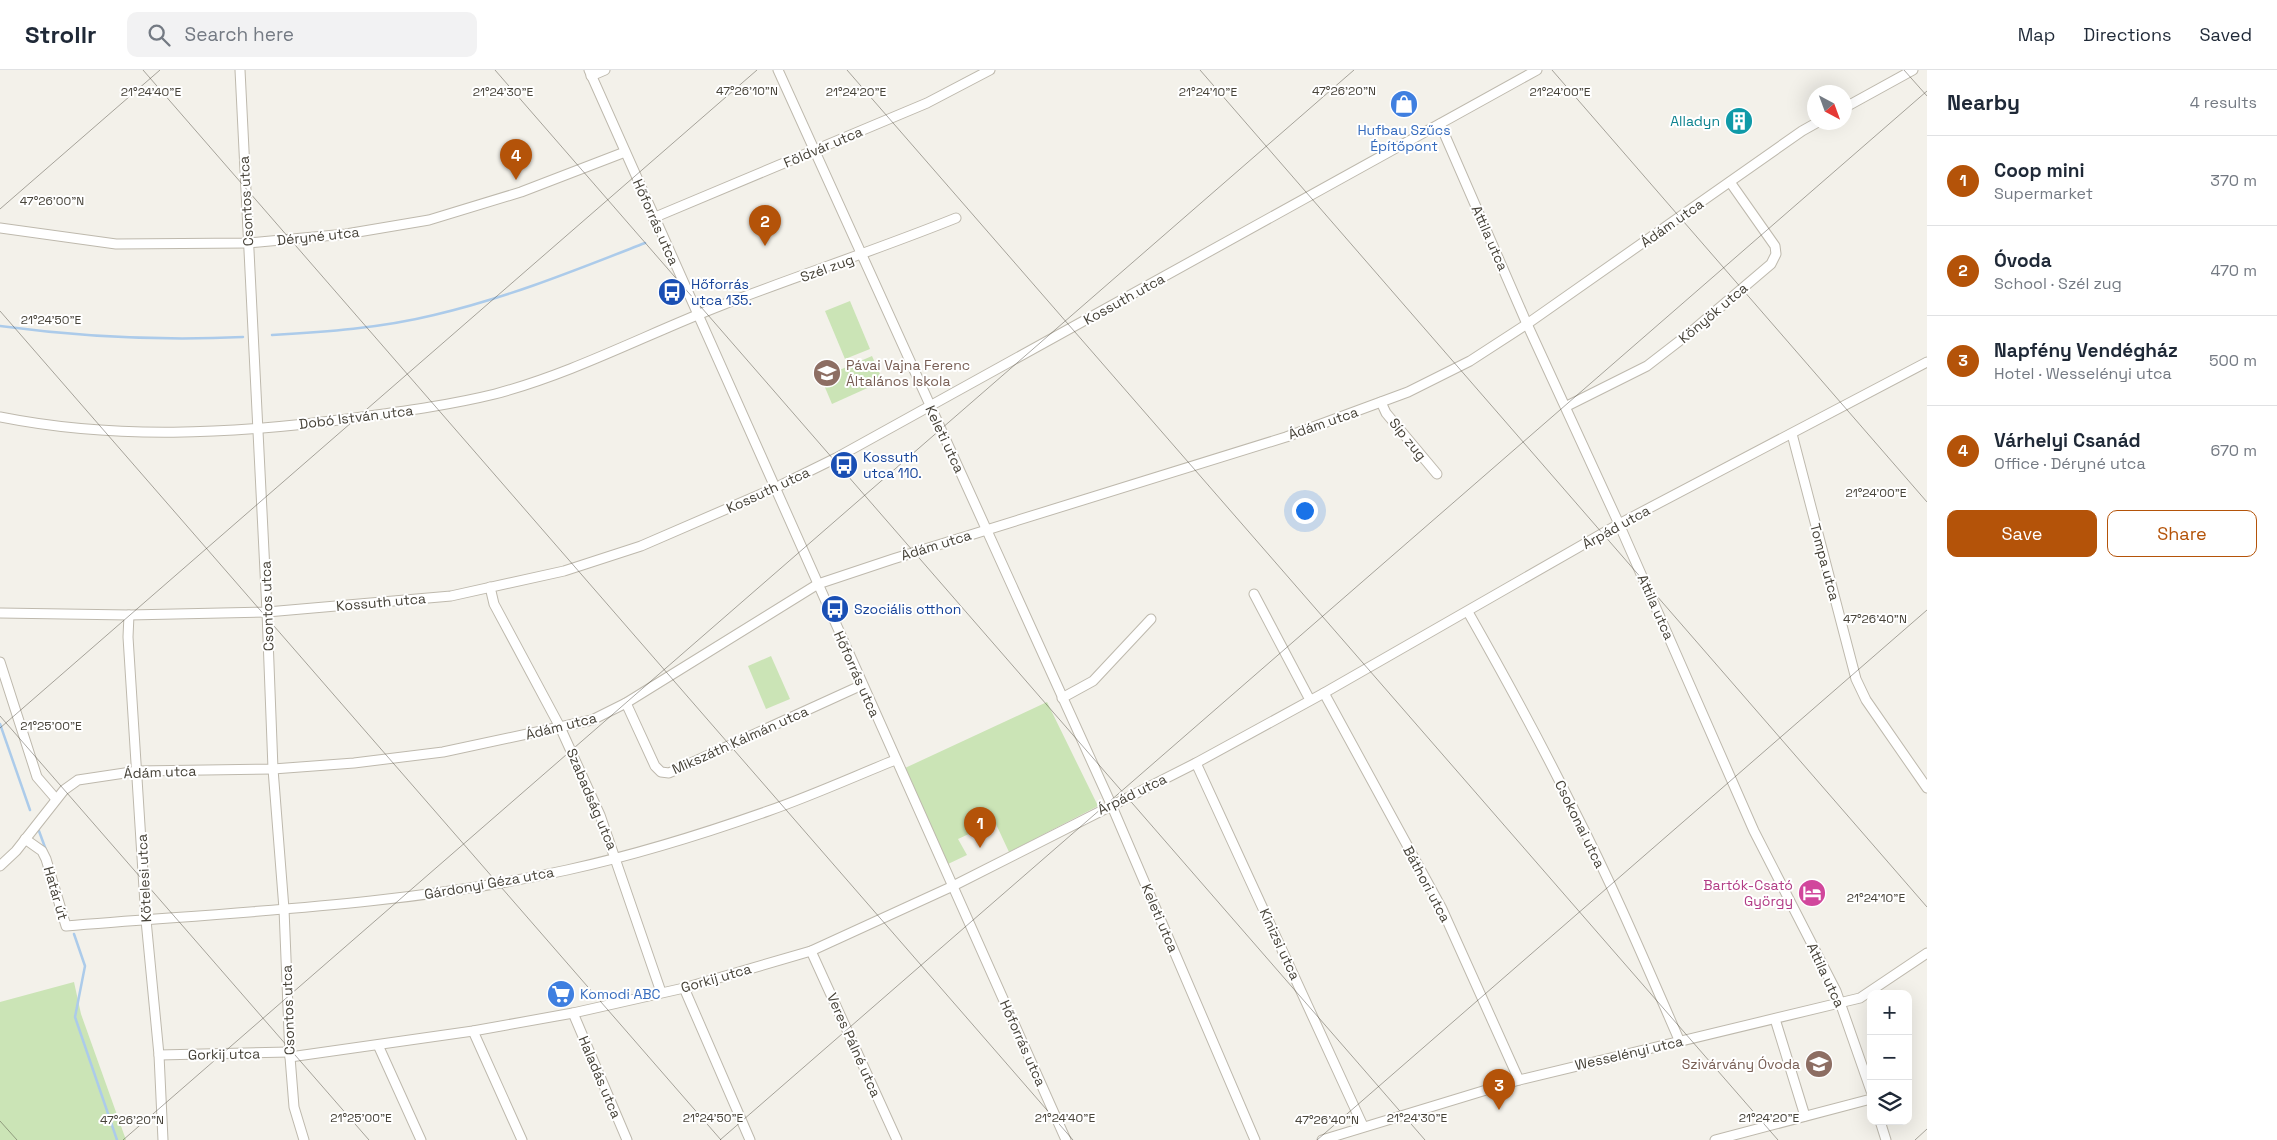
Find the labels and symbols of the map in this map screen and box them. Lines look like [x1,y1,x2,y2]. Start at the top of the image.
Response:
text: 47°26'10"N [716,83,778,99]
text: 47°26'20"N [1312,83,1376,99]
text: 21°24'40"E [121,84,181,100]
text: 21°24'30"E [473,84,534,100]
text: 21°24'20"E [826,84,887,100]
text: 21°24'10"E [1179,84,1237,100]
text: 21°24'00"E [1529,84,1591,100]
north arrow [1807,85,1852,130]
shop icon: Hufbau Szűcs Építőpont [1389,89,1419,119]
building icon: Alladyn [1724,106,1754,136]
place label: Alladyn [1670,112,1720,130]
place label: Hufbau Szűcs Építőpont [1357,121,1451,155]
street label: Földvár utca [781,122,865,172]
pin: 4 [500,139,532,180]
street label: Csontos utca [235,155,257,247]
street label: Hőforrás utca [629,176,683,268]
text: 47°26'00"N [20,193,84,209]
street label: Ádám utca [1637,195,1707,251]
street label: Attila utca [1468,203,1512,273]
pin: 2 [749,205,781,246]
street label: Déryné utca [276,223,360,249]
street label: Szél zug [798,250,856,286]
street label: Kossuth utca [1080,269,1168,329]
place label: Hőforrás utca 135. [691,275,752,309]
bus stop icon: Hőforrás utca 135. [657,277,687,307]
street label: Könyök utca [1675,279,1751,347]
text: 21°24'50"E [21,312,82,328]
place label: Pávai Vajna Ferenc Általános Iskola [846,356,970,390]
school or university icon: Pávai Vajna Ferenc Általános Iskola [812,358,842,388]
street label: Dobó István utca [298,401,414,433]
street label: Keleti utca [921,402,969,476]
street label: Ádám utca [1286,403,1360,443]
street label: Síp zug [1385,414,1431,464]
place label: Kossuth utca 110. [863,448,922,482]
bus stop icon: Kossuth utca 110. [829,450,859,480]
street label: Kossuth utca [723,463,813,517]
text: 21°24'00"E [1845,485,1907,501]
your location [1292,498,1318,524]
street label: Árpád utca [1579,501,1653,553]
street label: Tompa utca [1806,521,1844,603]
street label: Ádám utca [899,526,973,564]
street label: Csontos utca [256,561,278,651]
street label: Attila utca [1634,572,1678,642]
street label: Kossuth utca [335,589,427,615]
bus stop icon: Szociális otthon [820,594,850,624]
place label: Szociális otthon [854,600,961,618]
text: 47°26'40"N [1843,611,1907,627]
street label: Hőforrás utca [830,628,884,720]
street label: Mikszáth Kálmán utca [669,702,811,778]
street label: Ádám utca [524,708,598,744]
text: 21°25'00"E [20,718,82,734]
street label: Szabadság utca [562,745,622,853]
street label: Ádám utca [123,762,197,782]
street label: Árpád utca [1094,770,1170,818]
street label: Csokonai utca [1551,777,1609,871]
pin: 1 [964,807,996,848]
street label: Kötelesi utca [133,833,155,923]
street label: Báthori utca [1399,843,1455,925]
street label: Gárdonyi Géza utca [423,863,555,903]
street label: Határ út [40,864,72,922]
place label: Bartók-Csató György [1703,876,1793,910]
hotel icon: Bartók-Csató György [1797,878,1827,908]
street label: Keleti utca [1138,881,1182,955]
text: 21°24'10"E [1847,890,1905,906]
street label: Kinizsi utca [1256,905,1304,983]
street label: Attila utca [1803,940,1849,1010]
street label: Gorkij utca [679,959,753,997]
street label: Csontos utca [277,965,299,1055]
supermarket icon: Komodi ABC [546,979,576,1009]
place label: Komodi ABC [580,985,661,1003]
street label: Veres Pálné utca [823,990,885,1100]
street label: Hőforrás utca [996,997,1050,1089]
street label: Wesselényi utca [1573,1032,1685,1074]
street label: Haladás utca [575,1033,625,1121]
street label: Gorkij utca [188,1044,260,1064]
school or university icon: Szivárvány Óvoda [1804,1049,1834,1079]
place label: Szivárvány Óvoda [1682,1055,1800,1073]
pin: 3 [1483,1069,1515,1110]
text: 21°25'00"E [330,1110,392,1126]
text: 21°24'50"E [683,1110,744,1126]
text: 21°24'40"E [1035,1110,1095,1126]
text: 21°24'30"E [1387,1110,1448,1126]
text: 21°24'20"E [1739,1110,1800,1126]
text: 47°26'20"N [100,1112,164,1128]
text: 47°26'40"N [1295,1112,1359,1128]

